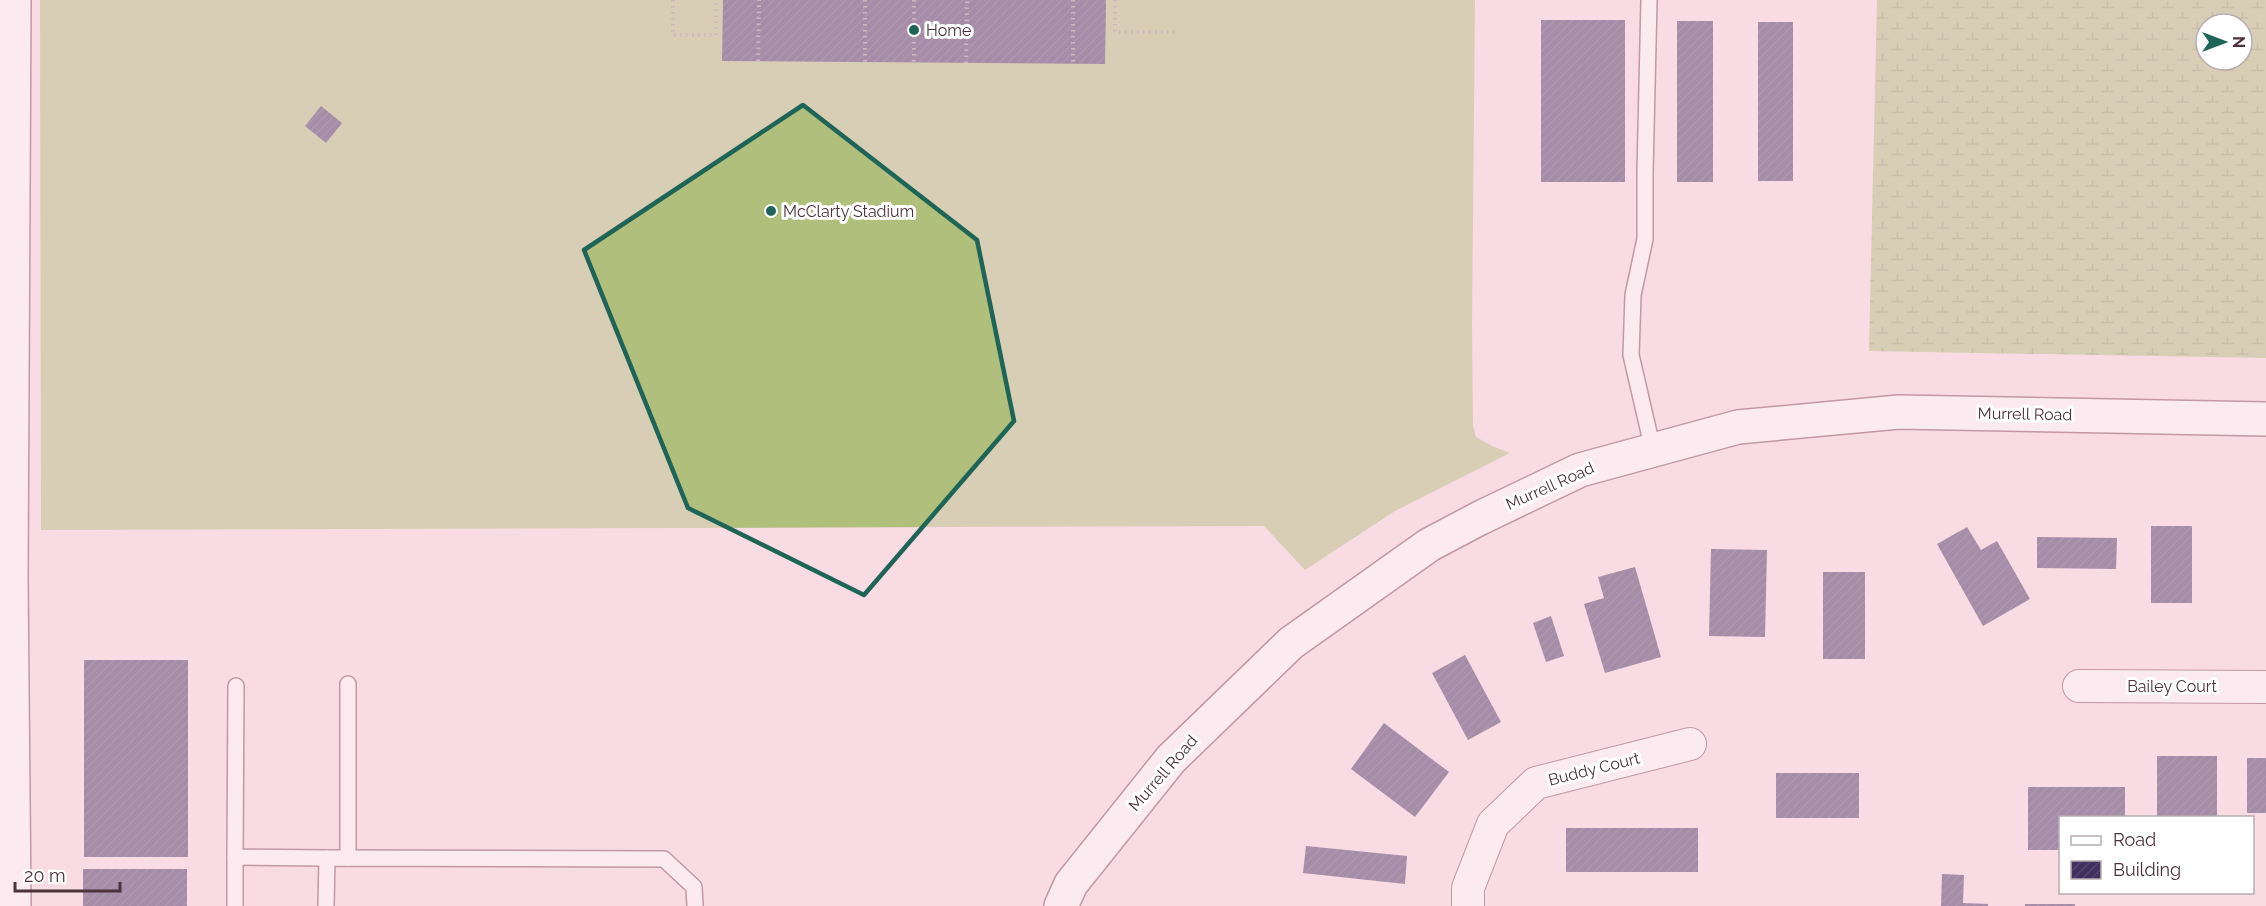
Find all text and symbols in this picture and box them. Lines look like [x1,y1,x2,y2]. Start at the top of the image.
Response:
north arrow [2194,12,2254,72]
place label: Home [926,21,971,40]
marker: Home [907,23,921,37]
text: N [2229,36,2248,48]
place label: McClarty Stadium [783,202,914,221]
marker: McClarty Stadium [764,204,778,218]
street label: Murrell Road [1978,404,2072,424]
street label: Murrell Road [1503,458,1597,514]
street label: Bailey Court [2127,677,2217,696]
street label: Murrell Road [1125,731,1201,815]
street label: Buddy Court [1546,748,1642,790]
legend [2059,816,2254,894]
text: Road [2113,829,2156,850]
scale bar [15,855,120,893]
text: Building [2113,859,2181,880]
text: 20 m [24,865,66,886]

